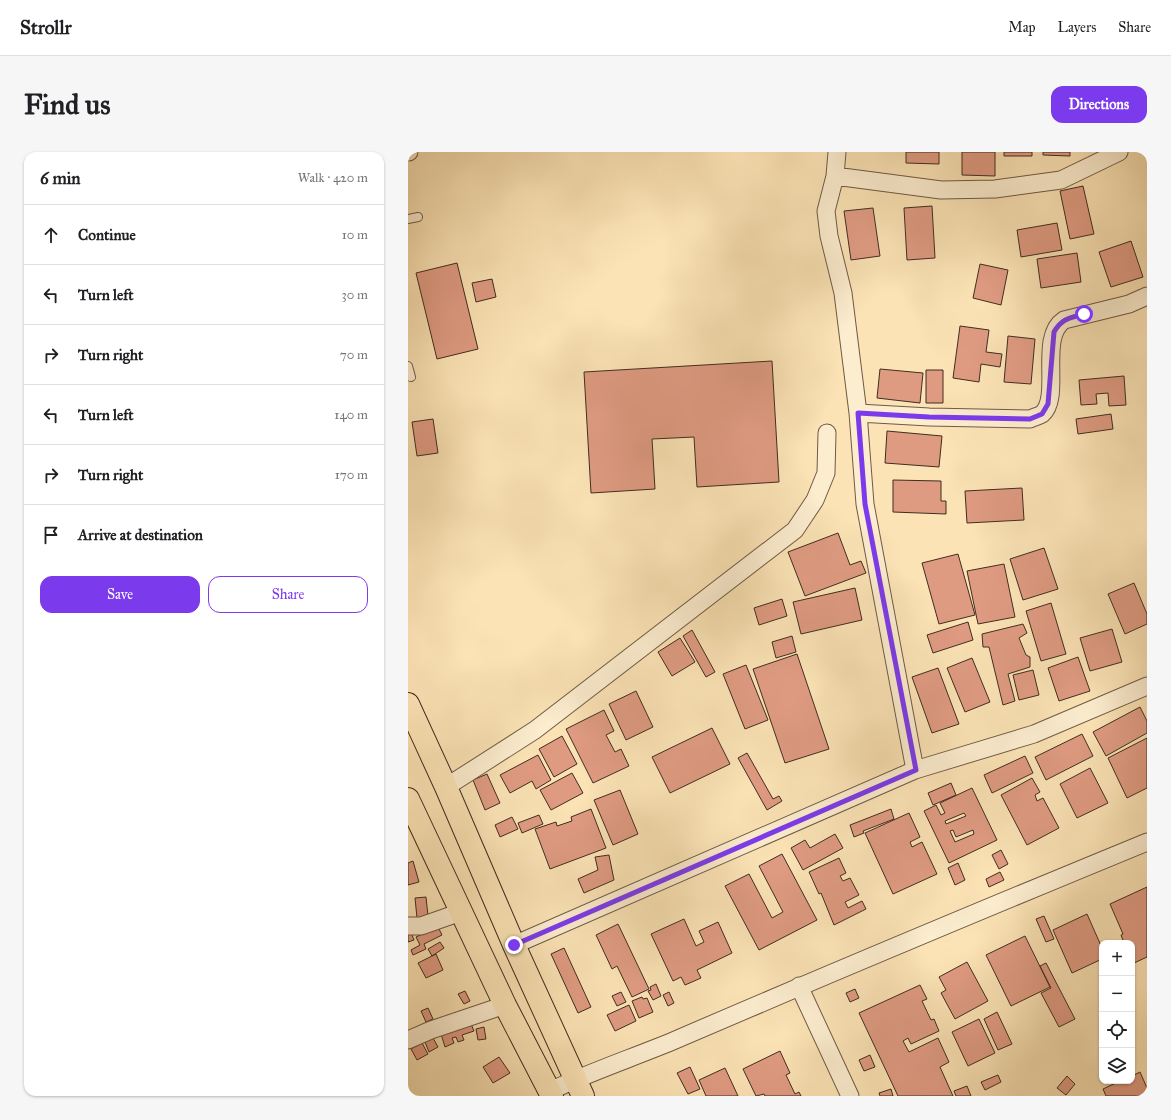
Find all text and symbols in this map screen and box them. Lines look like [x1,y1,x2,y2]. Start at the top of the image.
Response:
text: Strollr [20,16,72,39]
text: Map [1008,19,1036,36]
text: Layers [1058,19,1096,36]
text: Share [1118,19,1151,36]
button: Directions [1051,86,1147,123]
text: Find us [24,87,110,122]
text: 6 min [40,168,81,189]
text: Walk · 420 m [298,170,368,186]
icon: ahead [40,224,62,246]
text: Continue [78,226,136,244]
text: 10 m [342,227,368,243]
icon: left [40,284,62,306]
text: Turn left [78,286,134,304]
text: 30 m [342,287,368,303]
route start [1075,305,1093,323]
icon: right [40,344,62,366]
text: Turn right [78,346,143,364]
text: 70 m [340,347,368,363]
icon: left [40,404,62,426]
text: Turn left [78,406,134,424]
text: 140 m [334,407,368,423]
icon: right [40,464,62,486]
text: Turn right [78,466,143,484]
text: 170 m [335,467,368,483]
icon: arrive [40,524,62,546]
text: Arrive at destination [78,526,203,544]
button: Save [40,576,200,613]
button: Share [208,576,368,613]
route end [505,936,523,954]
map controls [1099,940,1135,1084]
button: + [1099,940,1135,976]
button: − [1099,976,1135,1012]
button: locate [1099,1012,1135,1048]
button: layers [1099,1048,1135,1084]

